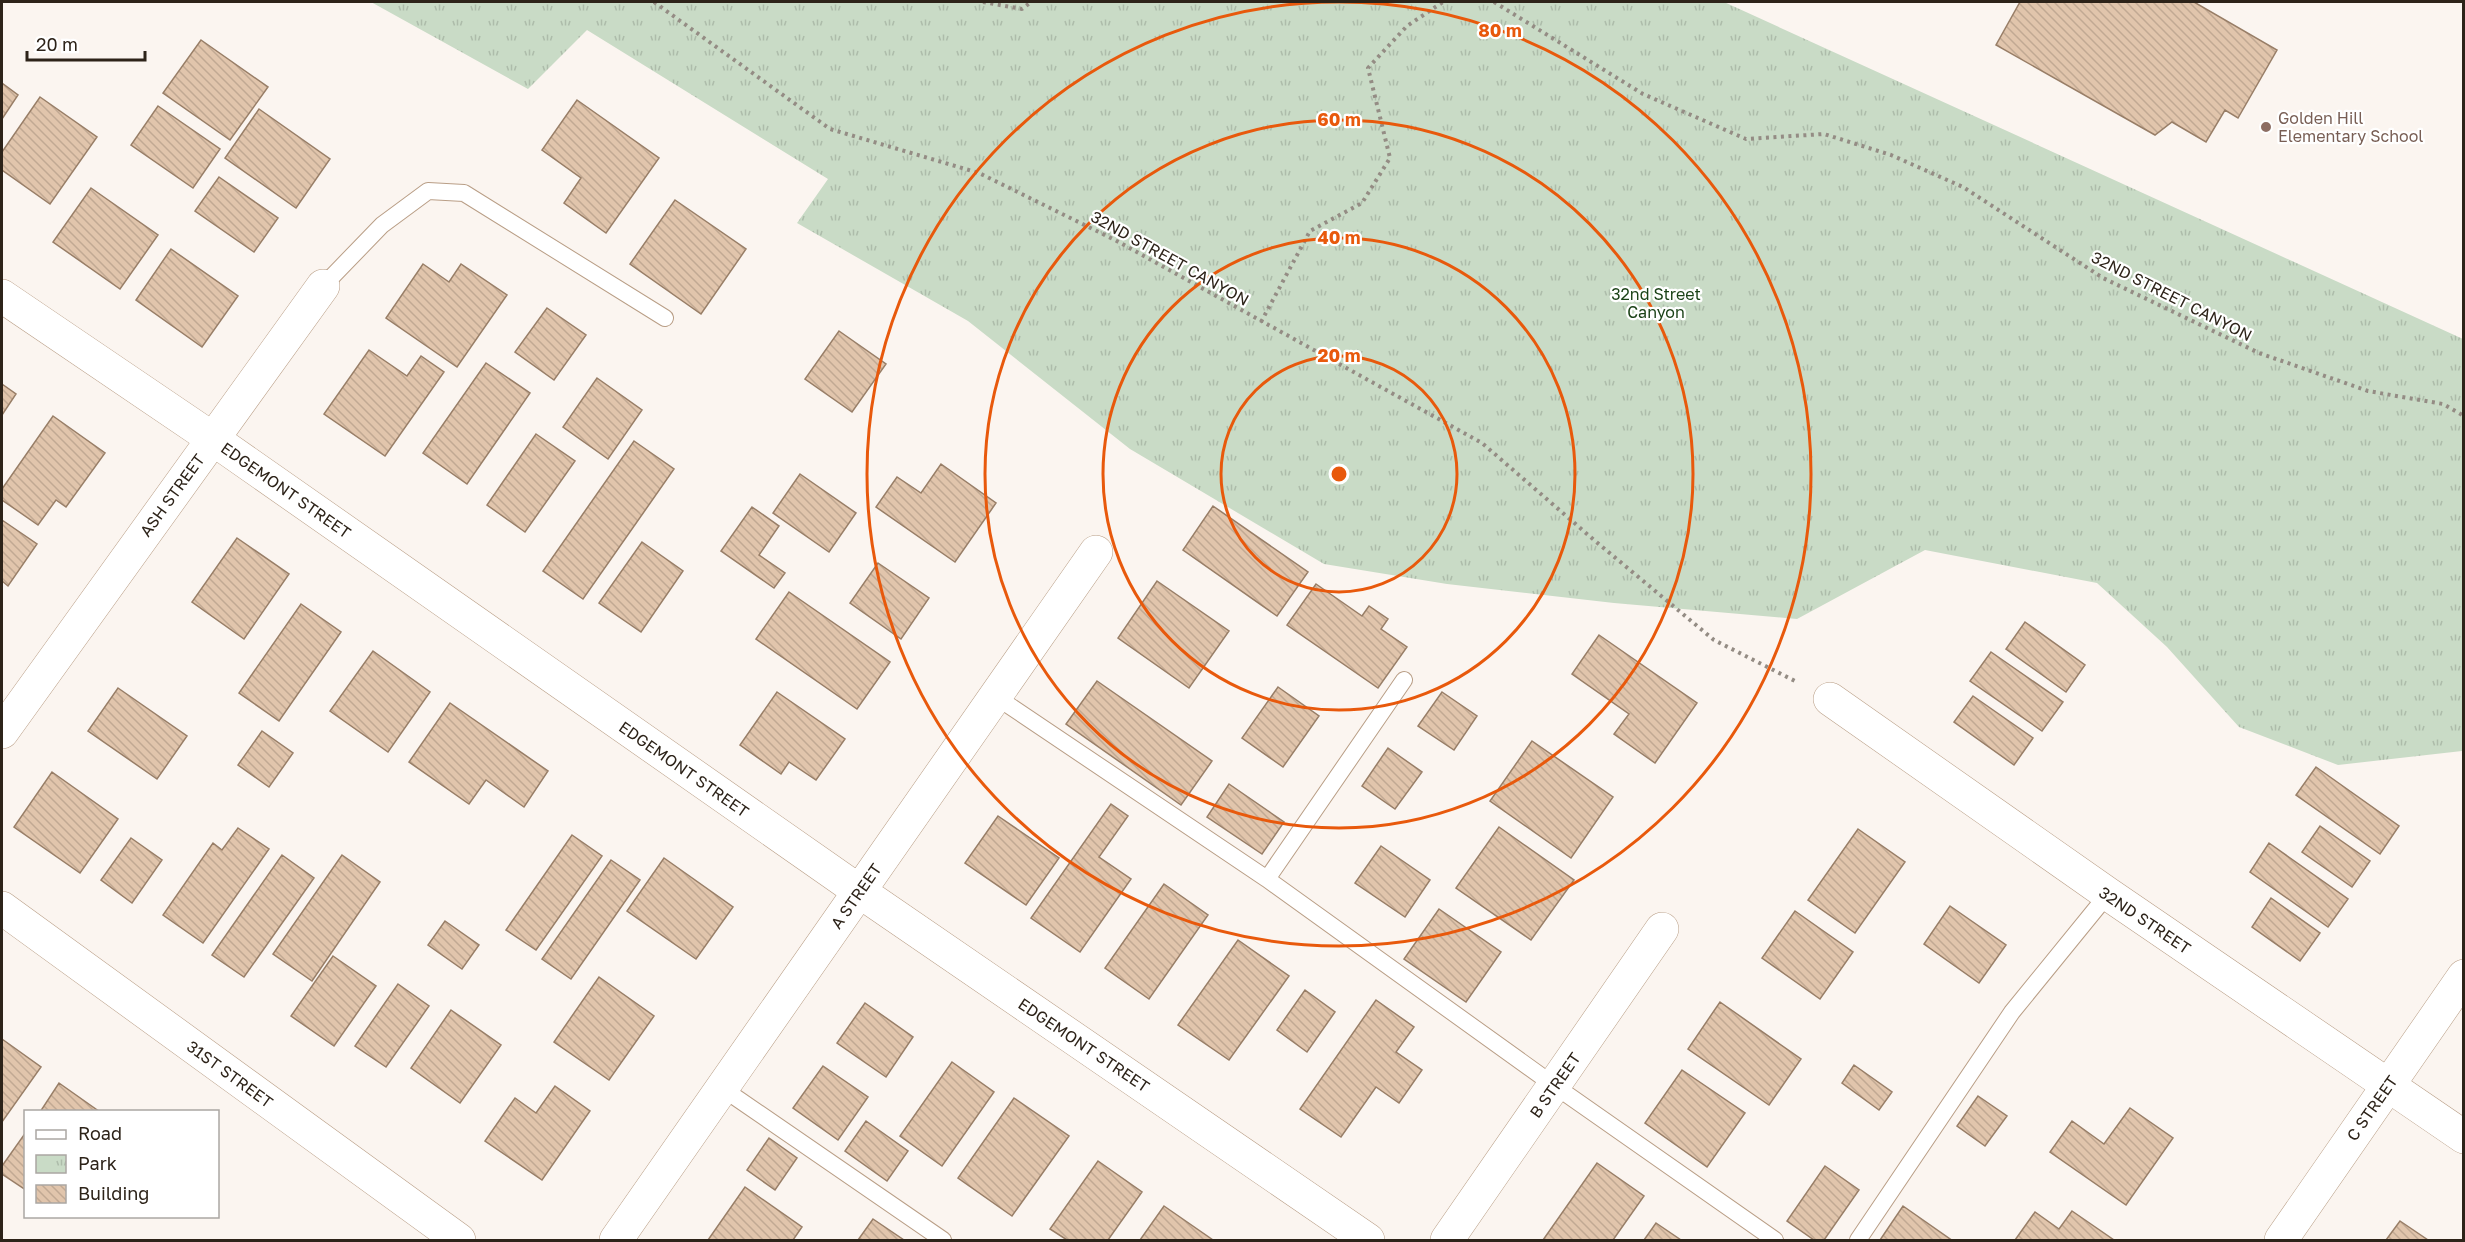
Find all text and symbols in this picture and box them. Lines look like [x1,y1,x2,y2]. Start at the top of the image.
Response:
text: 80 m [1478,19,1522,41]
scale bar [27,24,146,62]
text: 20 m [36,33,78,55]
text: 60 m [1317,108,1361,130]
place label: Golden Hill Elementary School [2278,108,2423,146]
marker: Golden Hill Elementary School [2259,120,2273,134]
street label: 32ND STREET CANYON [1087,206,1253,310]
text: 40 m [1317,226,1361,248]
street label: 32ND STREET CANYON [2088,247,2256,345]
park label: 32nd Street Canyon [1611,284,1701,322]
text: 20 m [1318,344,1360,366]
street label: EDGEMONT STREET [217,438,355,542]
street label: ASH STREET [135,450,209,540]
centre of rings [1329,464,1349,484]
street label: EDGEMONT STREET [615,717,753,821]
street label: A STREET [826,859,886,933]
street label: 32ND STREET [2095,882,2195,958]
street label: EDGEMONT STREET [1015,994,1154,1096]
street label: 31ST STREET [183,1036,277,1112]
street label: B STREET [1525,1048,1585,1122]
street label: C STREET [2342,1071,2402,1145]
legend [24,1110,219,1218]
text: Road [78,1122,122,1144]
text: Park [78,1152,117,1174]
text: Building [78,1182,149,1204]

